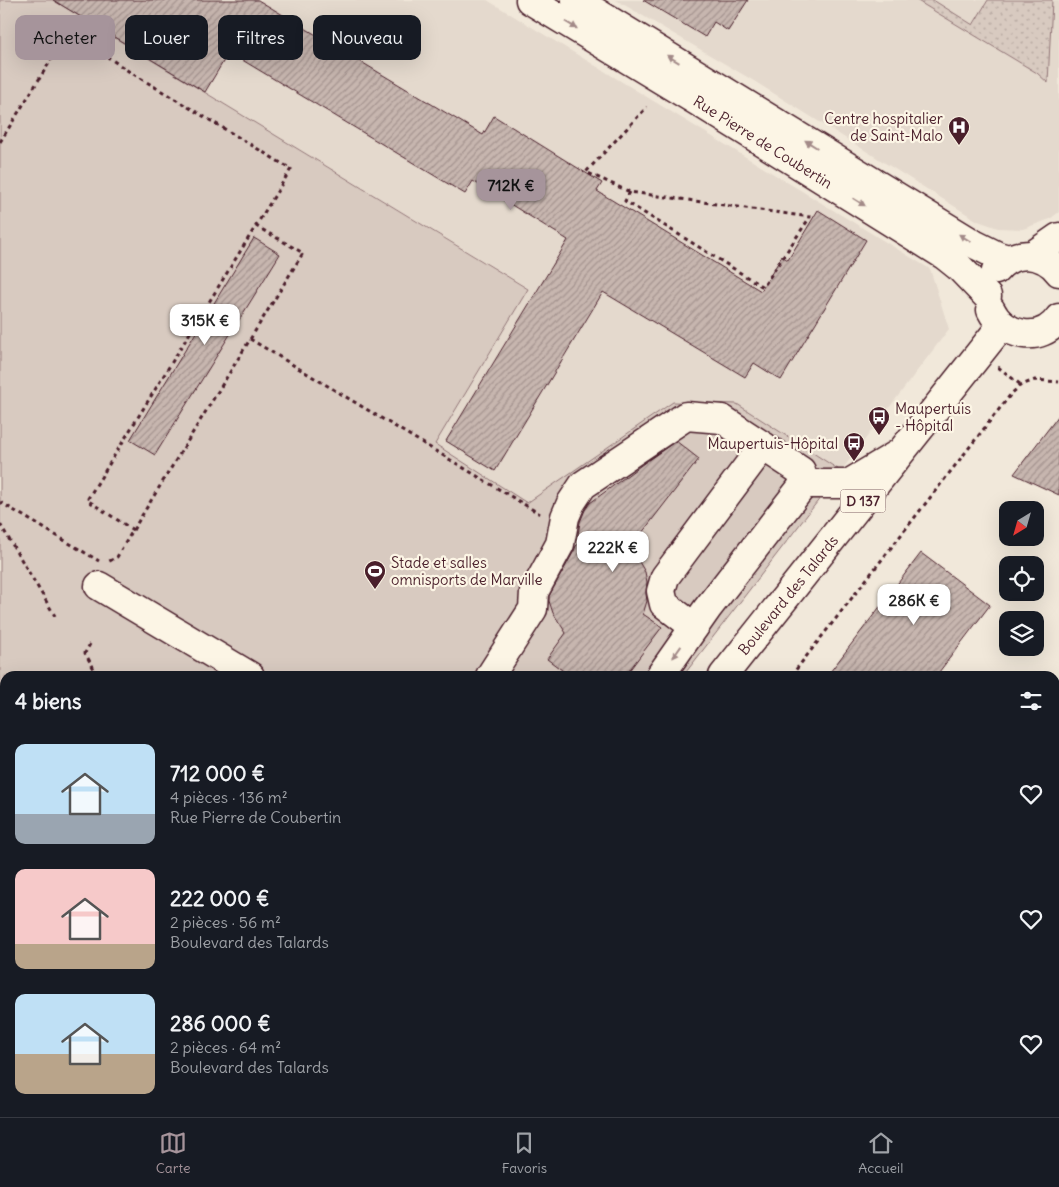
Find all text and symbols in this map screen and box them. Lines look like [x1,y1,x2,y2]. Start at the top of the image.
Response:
chip: Acheter [15,15,115,60]
chip: Louer [125,15,208,60]
chip: Filtres [218,15,303,60]
chip: Nouveau [313,15,421,60]
one-way arrow [565,21,578,30]
one-way arrow [666,55,679,64]
street label: Rue Pierre de Coubertin [690,91,836,193]
place label: Centre hospitalier de Saint-Malo [824,109,943,145]
hospital icon: Centre hospitalier de Saint-Malo [947,115,971,146]
one-way arrow [805,139,818,149]
pin: 712K € [470,168,552,211]
text: 712K € [488,175,534,195]
one-way arrow [852,197,866,207]
one-way arrow [958,234,971,243]
pin: 315K € [164,304,246,346]
text: 315K € [181,310,229,330]
place label: Maupertuis - Hôpital [895,399,971,435]
bus stop icon: Maupertuis - Hôpital [867,405,891,436]
bus stop icon: Maupertuis-Hôpital [842,431,866,462]
place label: Maupertuis-Hôpital [708,434,838,453]
road number: D 137 [840,490,886,512]
north arrow [999,501,1044,546]
map controls [999,501,1044,656]
pin: 222K € [572,530,654,573]
street label: Boulevard des Talards [734,531,842,659]
text: 222K € [588,537,638,557]
place label: Stade et salles omnisports de Marville [391,553,543,589]
button: locate [999,556,1044,601]
sports icon: Stade et salles omnisports de Marville [363,559,387,590]
pin: 286K € [873,584,955,626]
text: 286K € [888,590,940,610]
button: layers [999,611,1044,656]
one-way arrow [672,645,682,659]
icon: filters [1017,687,1045,715]
text: 4 biens [15,688,81,715]
text: 712 000 € [170,760,265,787]
icon: home [55,764,115,824]
icon: heart [1017,780,1045,808]
text: 4 pièces · 136 m² [170,787,288,807]
text: Rue Pierre de Coubertin [170,807,341,827]
text: 222 000 € [170,885,269,912]
icon: home [55,889,115,949]
icon: heart [1017,905,1045,933]
text: 2 pièces · 56 m² [170,912,281,932]
text: Boulevard des Talards [170,932,329,952]
text: 286 000 € [170,1010,271,1037]
icon: home [55,1014,115,1074]
icon: heart [1017,1030,1045,1058]
text: 2 pièces · 64 m² [170,1037,281,1057]
text: Boulevard des Talards [170,1057,329,1077]
tab: Carte [156,1129,191,1177]
tab: Favoris [502,1129,547,1177]
tab: Accueil [858,1129,903,1177]

